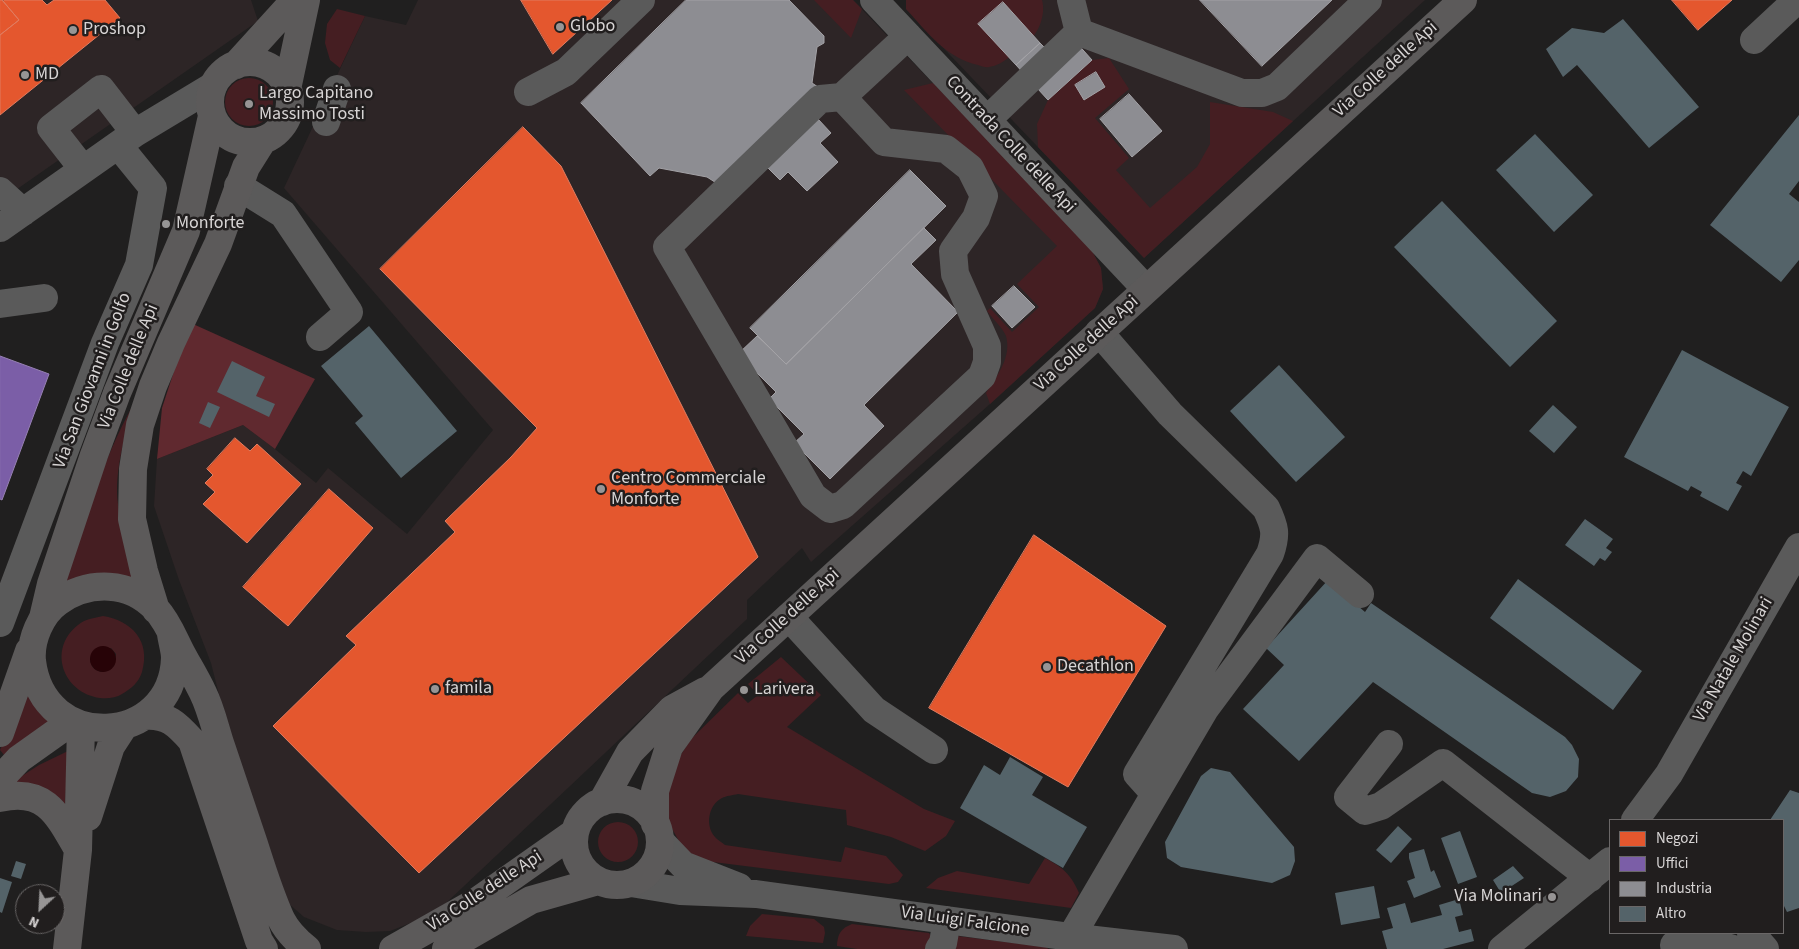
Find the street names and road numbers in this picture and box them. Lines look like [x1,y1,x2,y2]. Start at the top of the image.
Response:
street label: Via Colle delle Api [1329,18,1443,122]
street label: Contrada Colle delle Api [941,72,1079,218]
street label: Via San Giovanni in Golfo [49,290,137,472]
street label: Via Colle delle Api [1030,292,1144,396]
street label: Via Colle delle Api [94,301,164,433]
street label: Via Colle delle Api [731,565,845,669]
street label: Via Natale Molinari [1690,594,1778,726]
street label: Via Colle delle Api [423,847,547,937]
street label: Via Luigi Falcione [899,902,1031,942]

